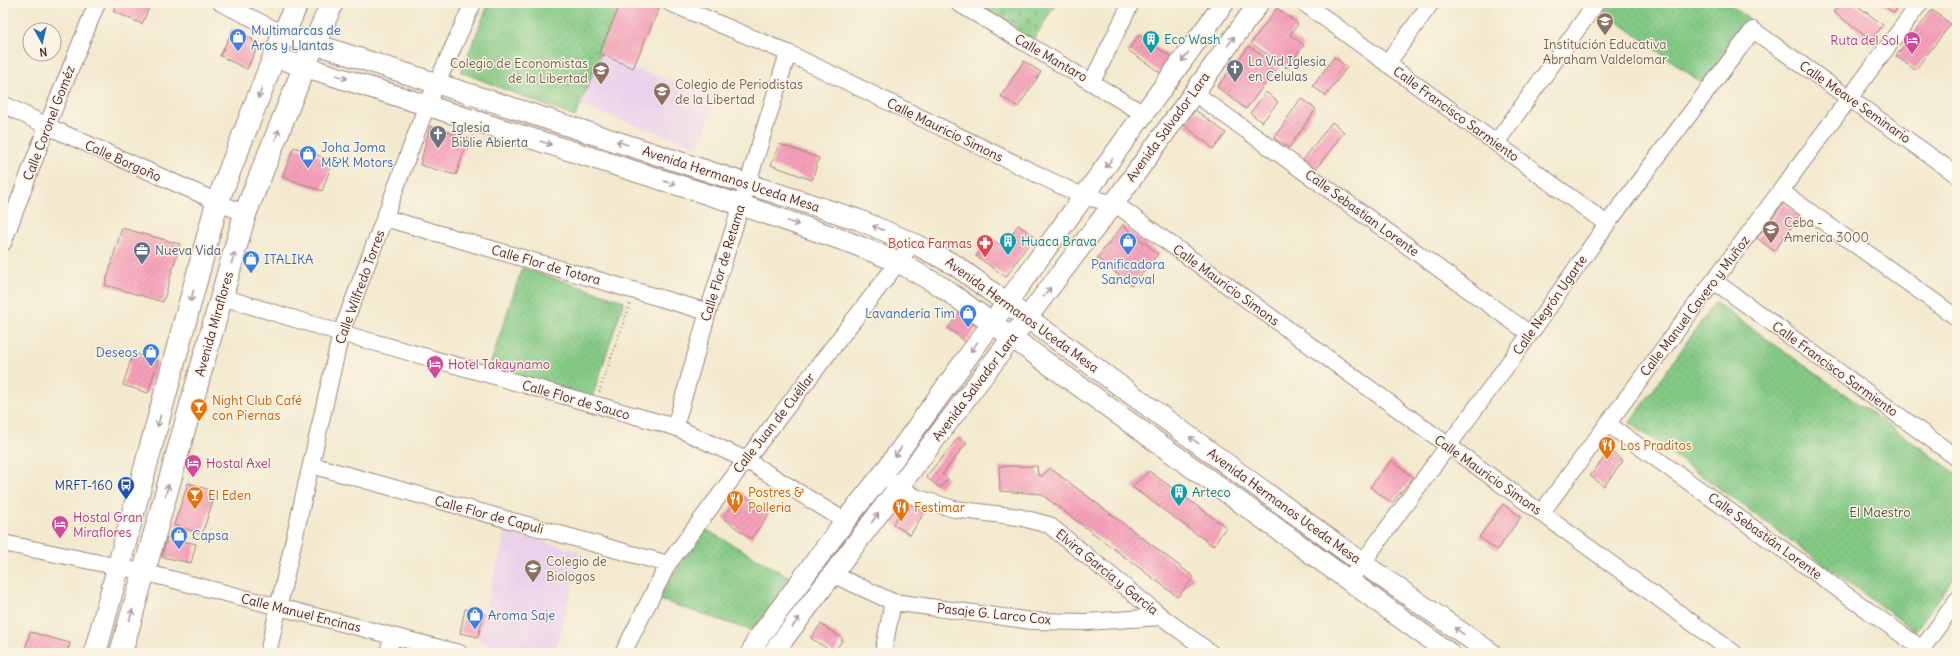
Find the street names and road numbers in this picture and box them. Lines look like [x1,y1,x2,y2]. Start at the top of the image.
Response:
street label: Calle Mantaro [1012,30,1090,86]
street label: Calle Meave Seminario [1796,57,1914,147]
street label: Calle Coronel Goméz [19,63,79,183]
street label: Calle Francisco Sarmiento [1390,63,1522,165]
street label: Avenida Salvador Lara [1122,69,1214,185]
street label: Calle Mauricio Simons [884,94,1006,166]
street label: Calle Borgoño [82,137,164,185]
street label: Avenida Hermanos Uceda Mesa [640,142,822,216]
street label: Calle Sebastian Lorente [1302,166,1422,260]
street label: Calle Flor de Retama [697,203,749,323]
street label: Calle Wilfredo Torres [331,228,389,346]
street label: Calle Manuel Cavero y Muñoz [1636,232,1754,380]
street label: Calle Flor de Totora [489,241,603,289]
street label: Calle Mauricio Simons [1169,241,1283,329]
street label: Calle Negrón Ugarte [1509,252,1591,358]
street label: Avenida Hermanos Uceda Mesa [942,254,1102,376]
street label: Avenida Miraflores [191,269,237,378]
street label: Calle Francisco Sarmiento [1769,318,1901,420]
street label: Avenida Salvador Lara [929,329,1021,445]
street label: Calle Juan de Cuéllar [729,369,819,477]
street label: Calle Flor de Sauco [520,376,632,424]
street label: Calle Mauricio Simons [1431,431,1545,519]
street label: Avenida Hermanos Uceda Mesa [1204,445,1364,567]
street label: Calle Sebastián Lorente [1705,489,1825,583]
street label: Calle Flor de Capuli [433,492,545,538]
street label: Elvira García y García [1052,525,1162,619]
street label: Calle Manuel Encinas [239,590,363,636]
street label: Pasaje G. Larco Cox [936,600,1053,629]

